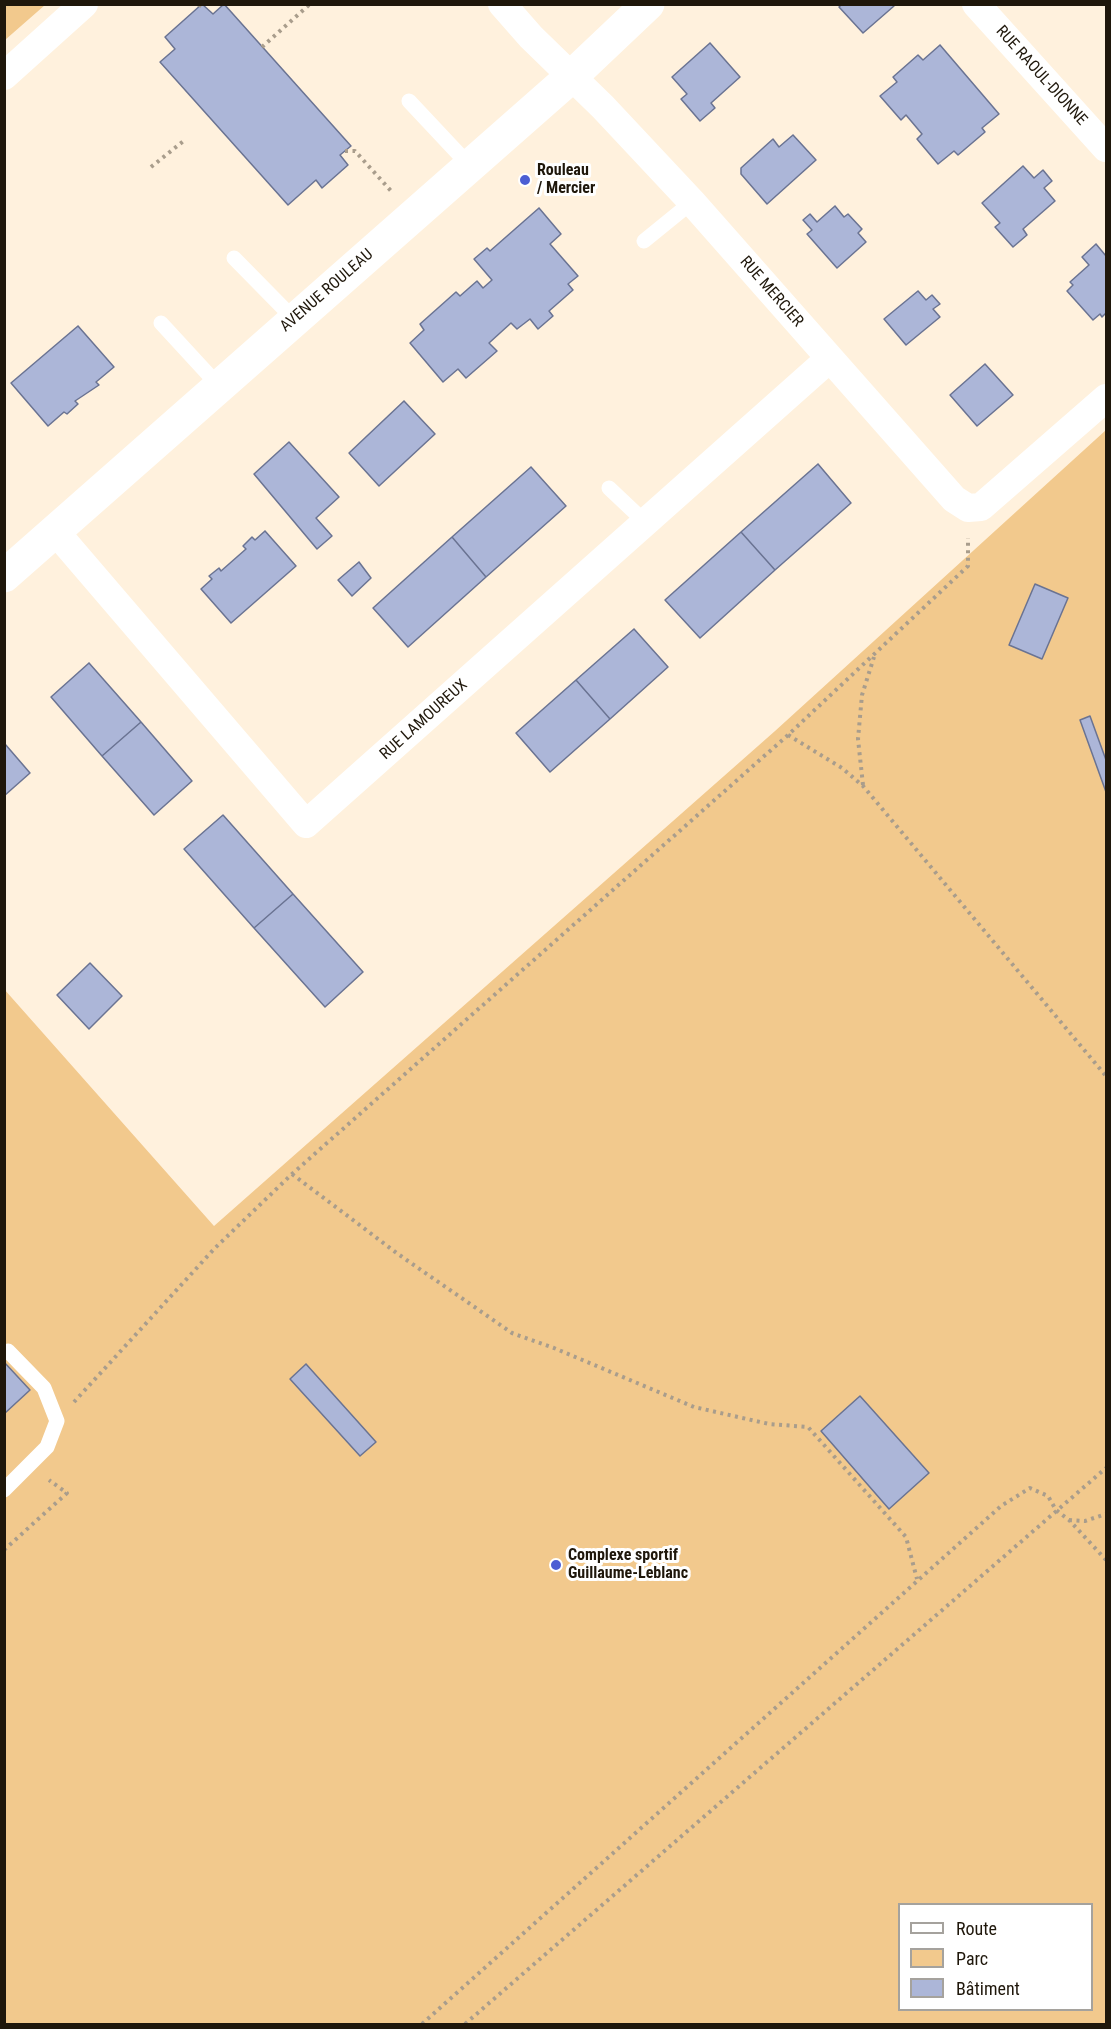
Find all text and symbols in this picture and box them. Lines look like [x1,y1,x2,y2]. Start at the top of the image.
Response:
street label: RUE RAOUL-DIONNE [991,22,1091,130]
place label: Rouleau / Mercier [537,161,595,199]
marker: Rouleau / Mercier [518,173,532,187]
street label: AVENUE ROULEAU [277,245,377,337]
street label: RUE MERCIER [735,253,807,331]
street label: RUE LAMOUREUX [376,676,472,764]
place label: Complexe sportif Guillaume-Leblanc [568,1546,688,1584]
marker: Complexe sportif Guillaume-Leblanc [549,1558,563,1572]
legend [898,1903,1093,2011]
text: Route [956,1918,997,1939]
text: Parc [956,1948,988,1969]
text: Bâtiment [956,1978,1020,1999]

